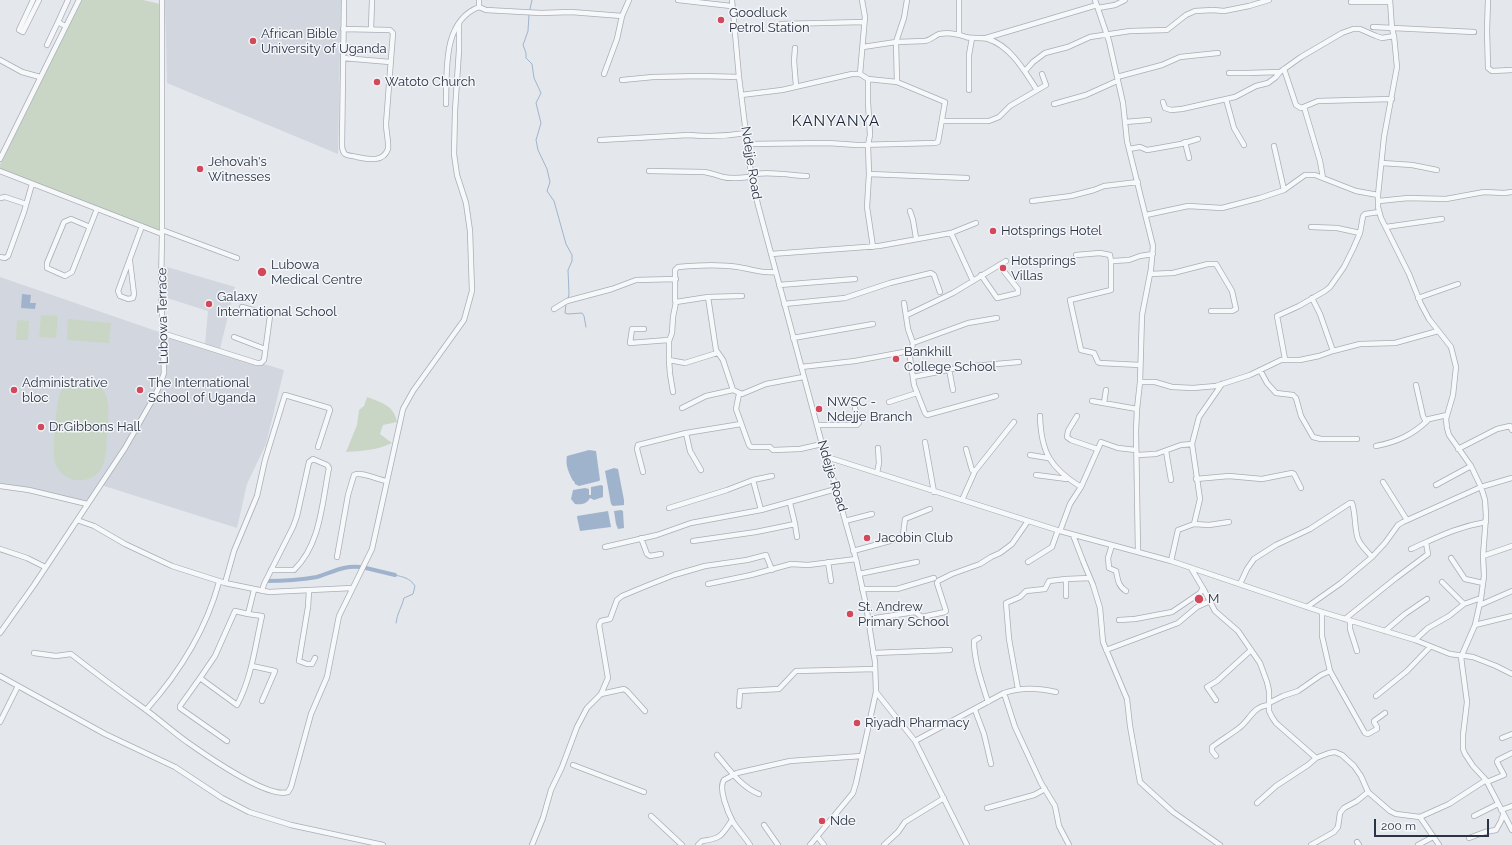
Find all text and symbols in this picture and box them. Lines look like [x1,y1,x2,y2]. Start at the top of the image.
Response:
place label: Goodluck Petrol Station [729,5,809,36]
marker: Goodluck Petrol Station [716,15,726,25]
place label: African Bible University of Uganda [261,26,387,57]
marker: African Bible University of Uganda [248,36,258,46]
place label: Watoto Church [385,74,475,90]
marker: Watoto Church [372,77,382,87]
district label: KANYANYA [792,112,880,130]
street label: Ndejje Road [738,125,764,201]
place label: Jehovah's Witnesses [208,154,270,185]
marker: Jehovah's Witnesses [195,164,205,174]
place label: Hotsprings Hotel [1001,223,1102,239]
marker: Hotsprings Hotel [988,226,998,236]
place label: Hotsprings Villas [1011,253,1076,284]
place label: Lubowa Medical Centre [271,257,362,288]
marker: Hotsprings Villas [998,263,1008,273]
marker: Lubowa Medical Centre [256,266,268,278]
street label: Lubowa Terrace [154,268,172,364]
place label: Galaxy International School [217,289,337,320]
marker: Galaxy International School [204,299,214,309]
place label: Bankhill College School [904,344,996,375]
marker: Bankhill College School [891,354,901,364]
place label: Administrative bloc [22,375,108,406]
place label: The International School of Uganda [148,375,256,406]
marker: Administrative bloc [9,385,19,395]
marker: The International School of Uganda [135,385,145,395]
place label: NWSC - Ndejje Branch [827,394,912,425]
marker: NWSC - Ndejje Branch [814,404,824,414]
place label: Dr.Gibbons Hall [49,419,141,435]
marker: Dr.Gibbons Hall [36,422,46,432]
street label: Ndejje Road [814,438,850,514]
place label: Jacobin Club [875,530,953,546]
marker: Jacobin Club [862,533,872,543]
place label: M [1208,591,1219,607]
marker: M [1193,593,1205,605]
place label: St. Andrew Primary School [858,599,949,630]
marker: St. Andrew Primary School [845,609,855,619]
place label: Riyadh Pharmacy [865,715,970,731]
marker: Riyadh Pharmacy [852,718,862,728]
scale bar [1376,811,1491,837]
place label: Nde [830,813,856,829]
marker: Nde [817,816,827,826]
text: 200 m [1381,819,1416,833]

